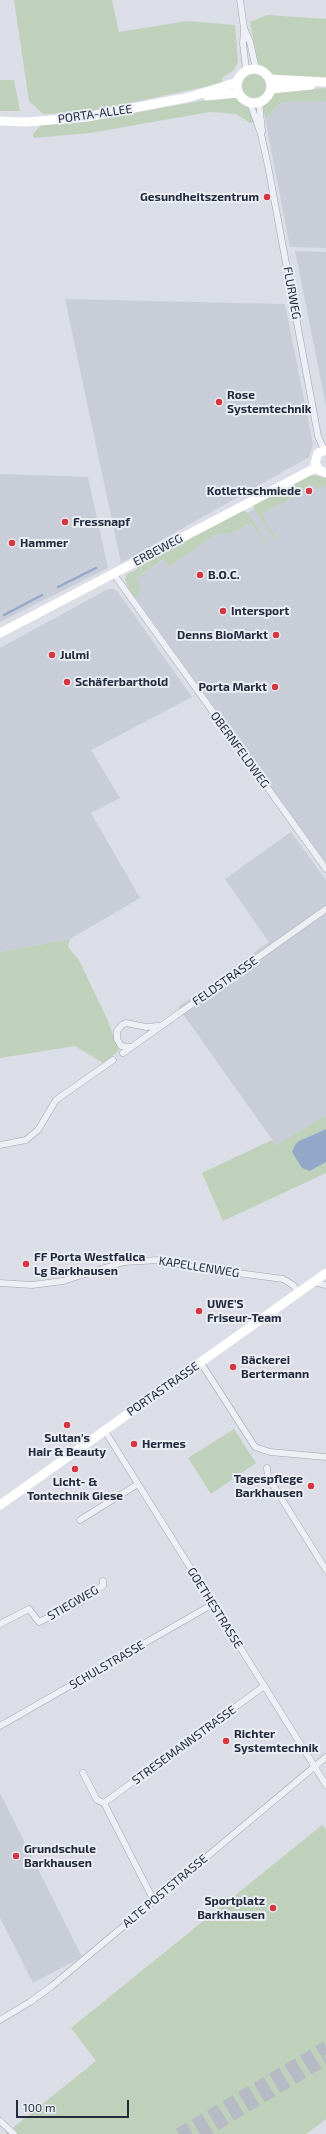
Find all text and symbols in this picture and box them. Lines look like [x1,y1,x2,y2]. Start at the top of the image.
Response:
street label: PORTA-ALLEE [57,102,133,126]
place label: Gesundheitszentrum [140,190,259,204]
marker: Gesundheitszentrum [262,192,272,202]
street label: FLURWEG [280,265,304,321]
place label: Rose Systemtechnik [227,388,312,416]
marker: Rose Systemtechnik [214,397,224,407]
place label: Kotlettschmiede [207,484,301,498]
marker: Kotlettschmiede [304,486,314,496]
place label: Fressnapf [73,515,130,529]
marker: Fressnapf [60,517,70,527]
street label: ERBEWEG [131,531,185,569]
place label: Hammer [20,536,68,550]
marker: Hammer [7,538,17,548]
place label: B.O.C. [208,568,240,582]
marker: B.O.C. [195,570,205,580]
place label: Intersport [231,604,289,618]
marker: Intersport [218,606,228,616]
place label: Denns BioMarkt [177,628,268,642]
marker: Denns BioMarkt [271,630,281,640]
place label: Julmi [60,648,89,662]
marker: Julmi [47,650,57,660]
place label: Schäferbarthold [75,675,168,689]
marker: Schäferbarthold [62,677,72,687]
place label: Porta Markt [198,680,267,694]
marker: Porta Markt [270,682,280,692]
street label: OBERNFELDWEG [207,709,273,791]
street label: FELDSTRASSE [190,953,260,1009]
place label: FF Porta Westfalica Lg Barkhausen [34,1250,145,1278]
street label: KAPELLENWEG [158,1254,240,1280]
marker: FF Porta Westfalica Lg Barkhausen [21,1259,31,1269]
place label: UWE'S Friseur-Team [207,1297,282,1325]
marker: UWE'S Friseur-Team [194,1306,204,1316]
place label: Bäckerei Bertermann [241,1353,309,1381]
street label: PORTASTRASSE [124,1359,202,1419]
marker: Bäckerei Bertermann [228,1362,238,1372]
marker: Sultan's Hair & Beauty [62,1420,72,1430]
place label: Sultan's Hair & Beauty [28,1431,106,1459]
place label: Hermes [142,1437,186,1451]
marker: Hermes [129,1439,139,1449]
marker: Licht- & Tontechnik Giese [70,1464,80,1474]
place label: Tagespflege Barkhausen [234,1472,303,1500]
place label: Licht- & Tontechnik Giese [27,1475,123,1503]
marker: Tagespflege Barkhausen [306,1481,316,1491]
street label: GOETHESTRASSE [184,1565,246,1651]
street label: STIEGWEG [45,1583,101,1623]
street label: SCHULSTRASSE [67,1638,147,1692]
street label: STRESEMANNSTRASSE [129,1702,239,1788]
place label: Richter Systemtechnik [234,1727,319,1755]
marker: Richter Systemtechnik [221,1736,231,1746]
place label: Grundschule Barkhausen [24,1842,96,1870]
marker: Grundschule Barkhausen [11,1851,21,1861]
street label: ALTE POSTSTRASSE [120,1851,210,1931]
place label: Sportplatz Barkhausen [197,1894,265,1922]
marker: Sportplatz Barkhausen [268,1903,278,1913]
scale bar [18,2092,131,2118]
text: 100 m [23,2100,55,2114]

